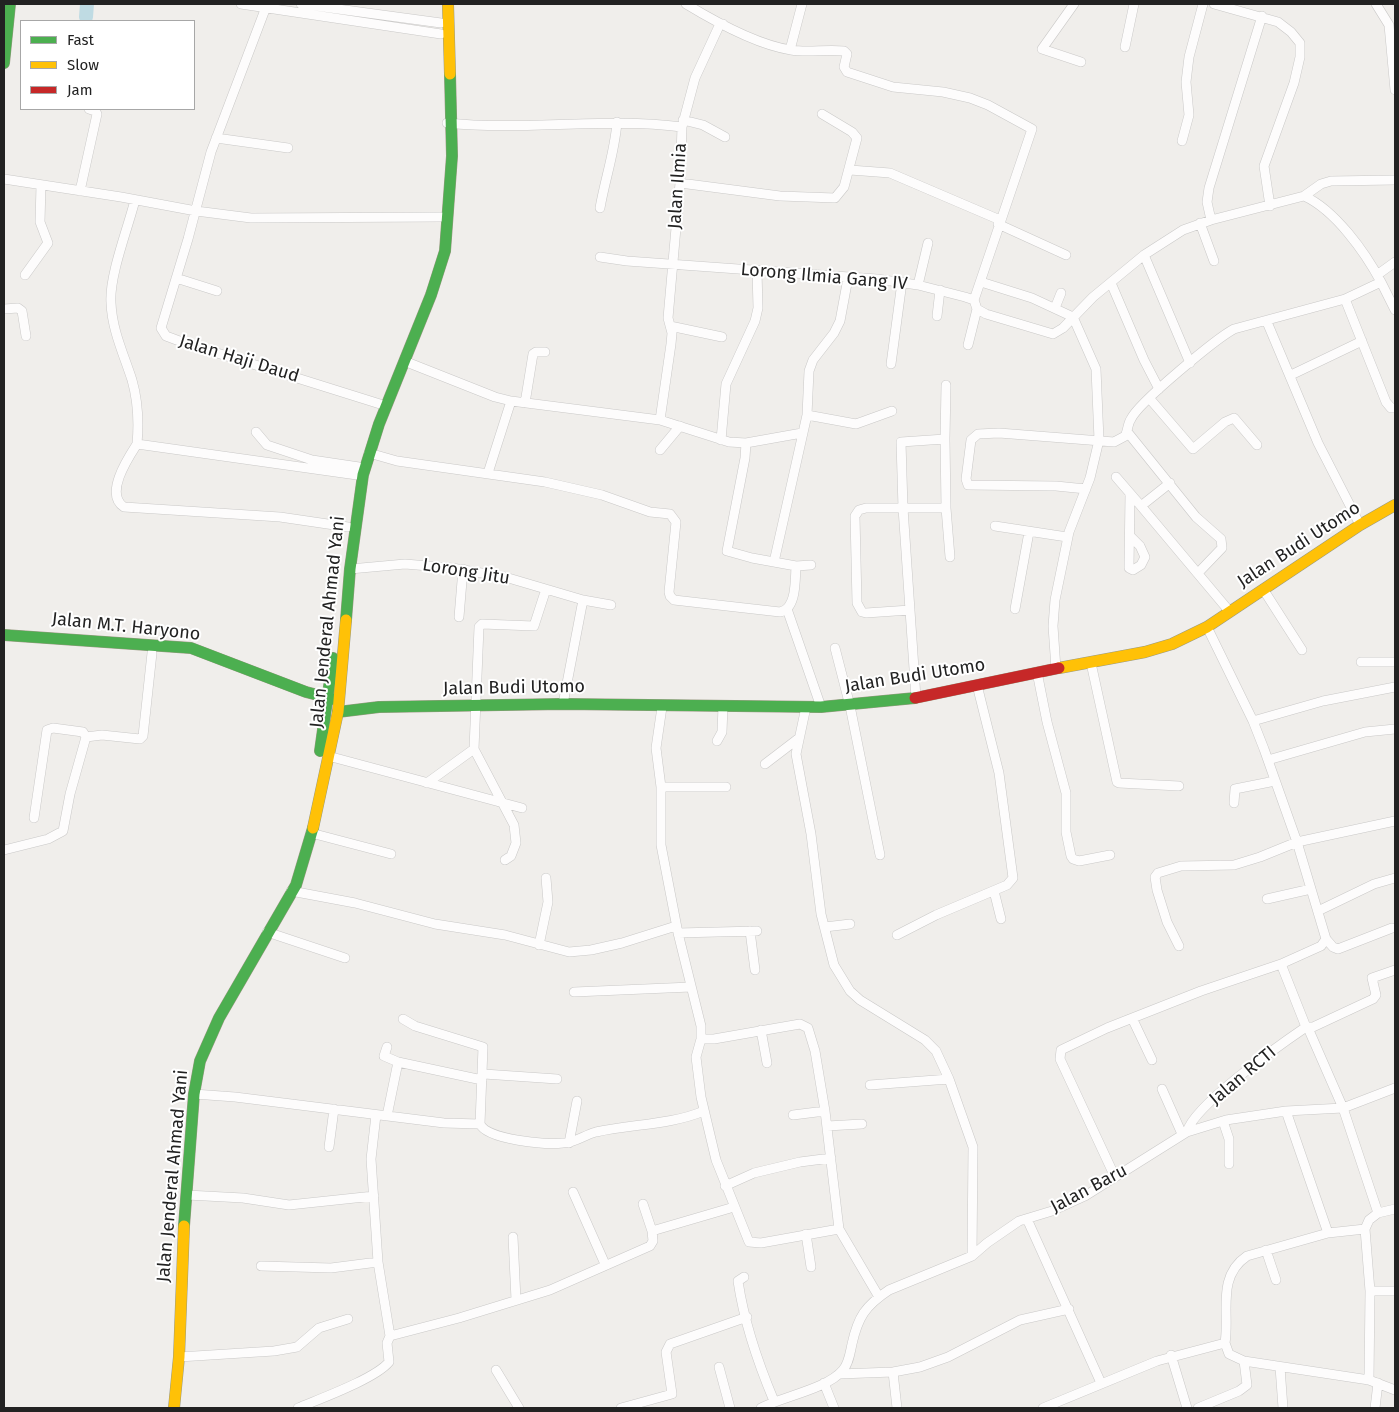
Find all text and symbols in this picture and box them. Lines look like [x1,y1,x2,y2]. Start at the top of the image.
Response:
legend [20,20,195,110]
text: Fast [67,31,94,49]
text: Slow [67,56,99,74]
text: Jam [67,81,93,99]
street label: Jalan Ilmia [664,142,692,230]
street label: Lorong Ilmia Gang IV [740,259,908,295]
street label: Jalan Haji Daud [176,330,302,388]
street label: Jalan Budi Utomo [1234,497,1364,593]
street label: Jalan Jenderal Ahmad Yani [306,515,350,729]
street label: Lorong Jitu [421,554,511,590]
street label: Jalan M.T. Haryono [51,608,201,646]
street label: Jalan Budi Utomo [843,654,987,698]
street label: Jalan Budi Utomo [443,676,585,700]
street label: Jalan RCTI [1205,1042,1281,1110]
street label: Jalan Jenderal Ahmad Yani [153,1069,193,1283]
street label: Jalan Baru [1047,1160,1131,1218]

